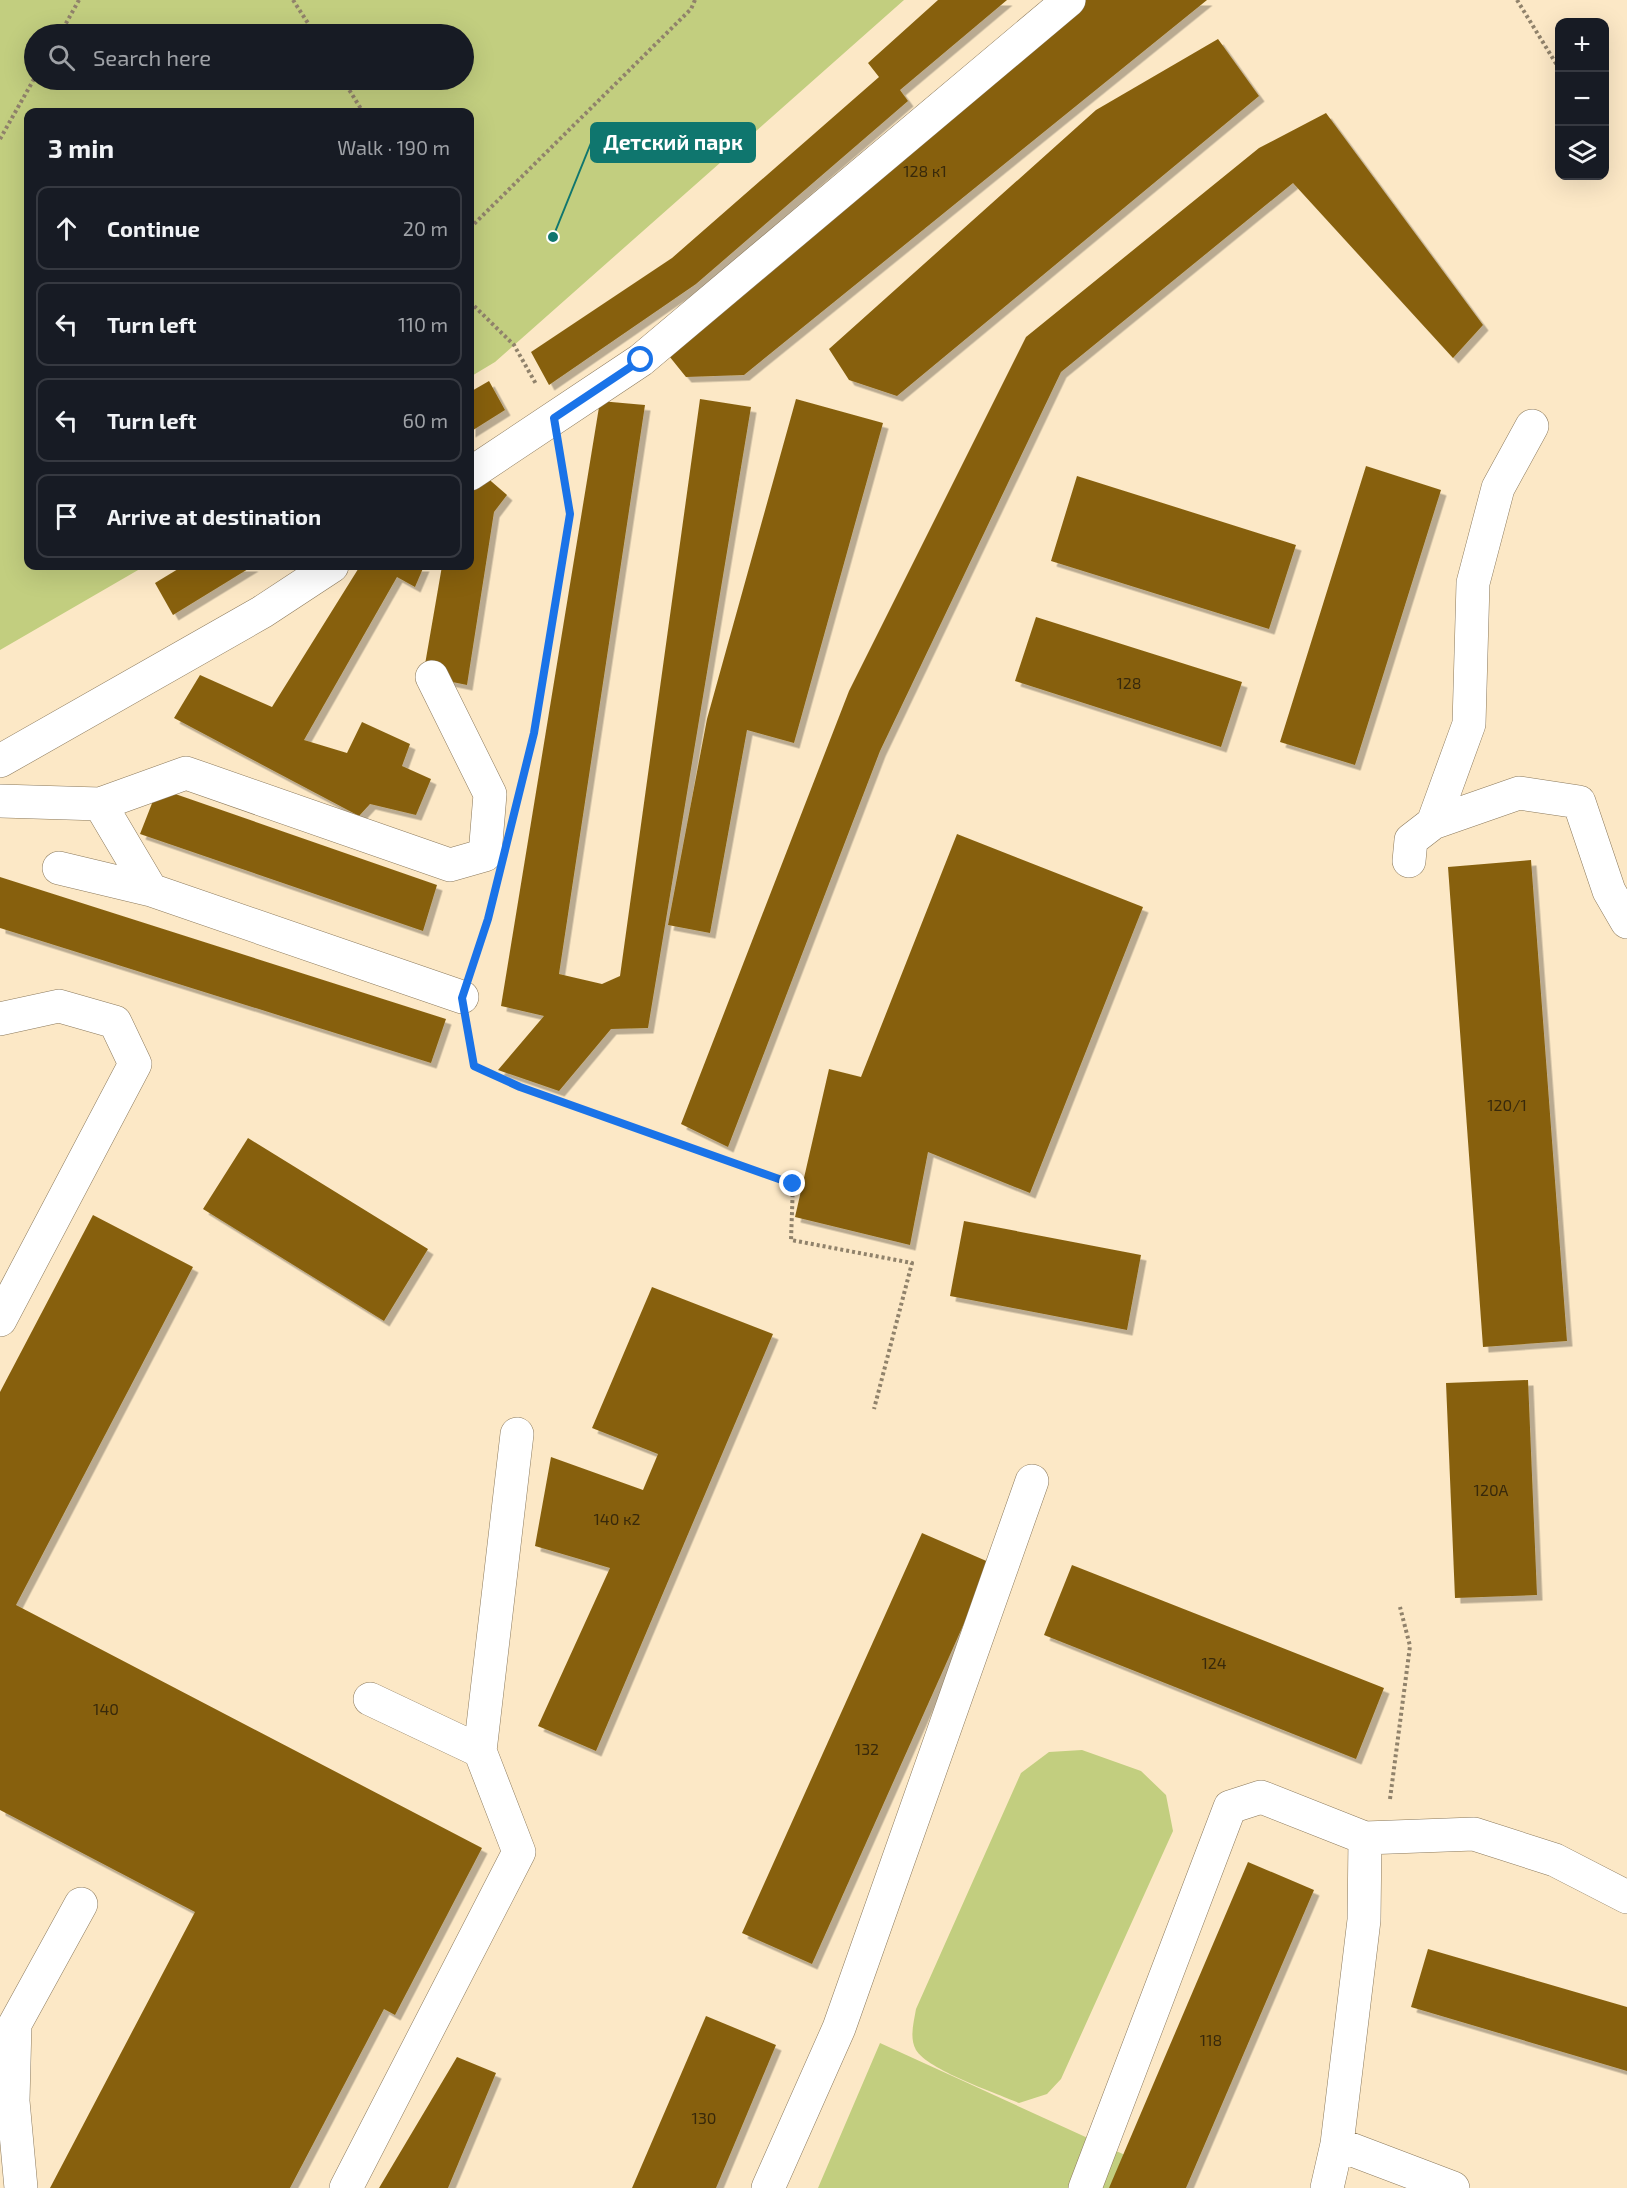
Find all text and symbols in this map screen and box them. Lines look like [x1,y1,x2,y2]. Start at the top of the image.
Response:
map controls [1555,18,1609,180]
button: + [1555,18,1609,72]
search box [24,24,474,90]
icon: search [45,41,78,74]
text: Search here [93,44,211,70]
button: − [1555,72,1609,126]
callout: Детский парк [591,123,755,162]
button: layers [1555,126,1609,180]
text: Детский парк [603,129,743,154]
text: 3 min [48,132,114,163]
text: Walk · 190 m [337,135,450,159]
house number: 128 к1 [903,161,947,180]
icon: ahead [50,212,83,245]
text: Continue [107,215,200,241]
text: 20 m [403,216,448,240]
icon: left [50,308,83,341]
text: Turn left [107,311,196,337]
text: 110 m [398,312,448,336]
route start [627,346,653,372]
icon: left [50,404,83,437]
text: Turn left [107,407,196,433]
text: 60 m [403,408,448,432]
icon: arrive [50,500,83,533]
text: Arrive at destination [107,503,321,529]
house number: 128 [1116,673,1142,692]
house number: 120/1 [1487,1095,1527,1114]
route end [779,1170,805,1196]
house number: 120А [1474,1480,1509,1499]
house number: 140 к2 [594,1509,641,1528]
house number: 124 [1201,1653,1227,1672]
house number: 140 [93,1699,119,1718]
house number: 132 [855,1739,879,1758]
house number: 118 [1200,2030,1222,2049]
house number: 130 [692,2108,716,2127]

